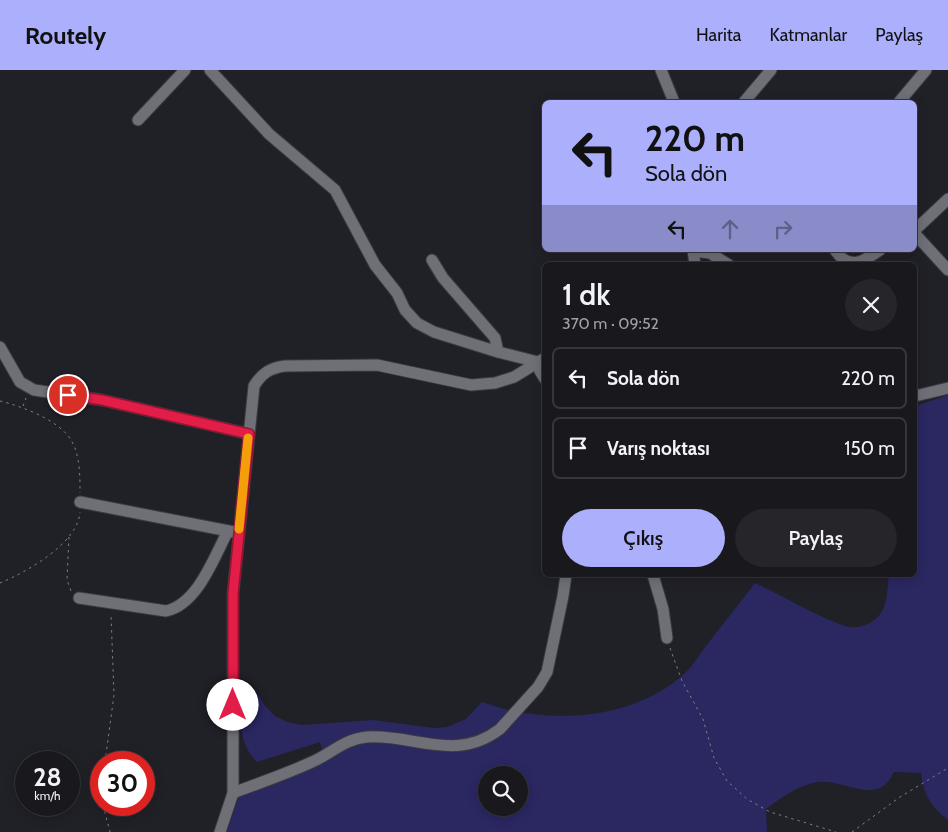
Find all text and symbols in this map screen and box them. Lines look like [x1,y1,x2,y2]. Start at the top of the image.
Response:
text: Routely [25,21,106,50]
text: Harita [696,24,741,46]
text: Katmanlar [769,24,847,46]
text: Paylaş [875,24,923,46]
text: 220 m [645,117,745,160]
icon: left [562,120,627,185]
text: Sola dön [645,160,727,187]
icon: left [663,215,691,243]
icon: ahead [716,215,744,243]
icon: right [769,215,797,243]
text: 1 dk [562,276,610,313]
button: close [845,279,897,331]
text: 370 m · 09:52 [562,314,659,333]
icon: left [564,364,592,392]
text: Sola dön [607,367,680,390]
text: 220 m [841,367,895,390]
pin [47,374,89,416]
icon: arrive [54,381,82,409]
icon: arrive [564,434,592,462]
text: Varış noktası [607,437,710,460]
text: 150 m [844,437,895,460]
button: Çıkış [562,509,725,567]
button: Paylaş [735,509,897,567]
position arrow [206,678,258,730]
speed limit sign: 30 [90,751,155,816]
text: 28 [33,762,62,792]
map controls [478,766,528,816]
button: search [478,766,528,816]
text: km/h [34,788,61,803]

